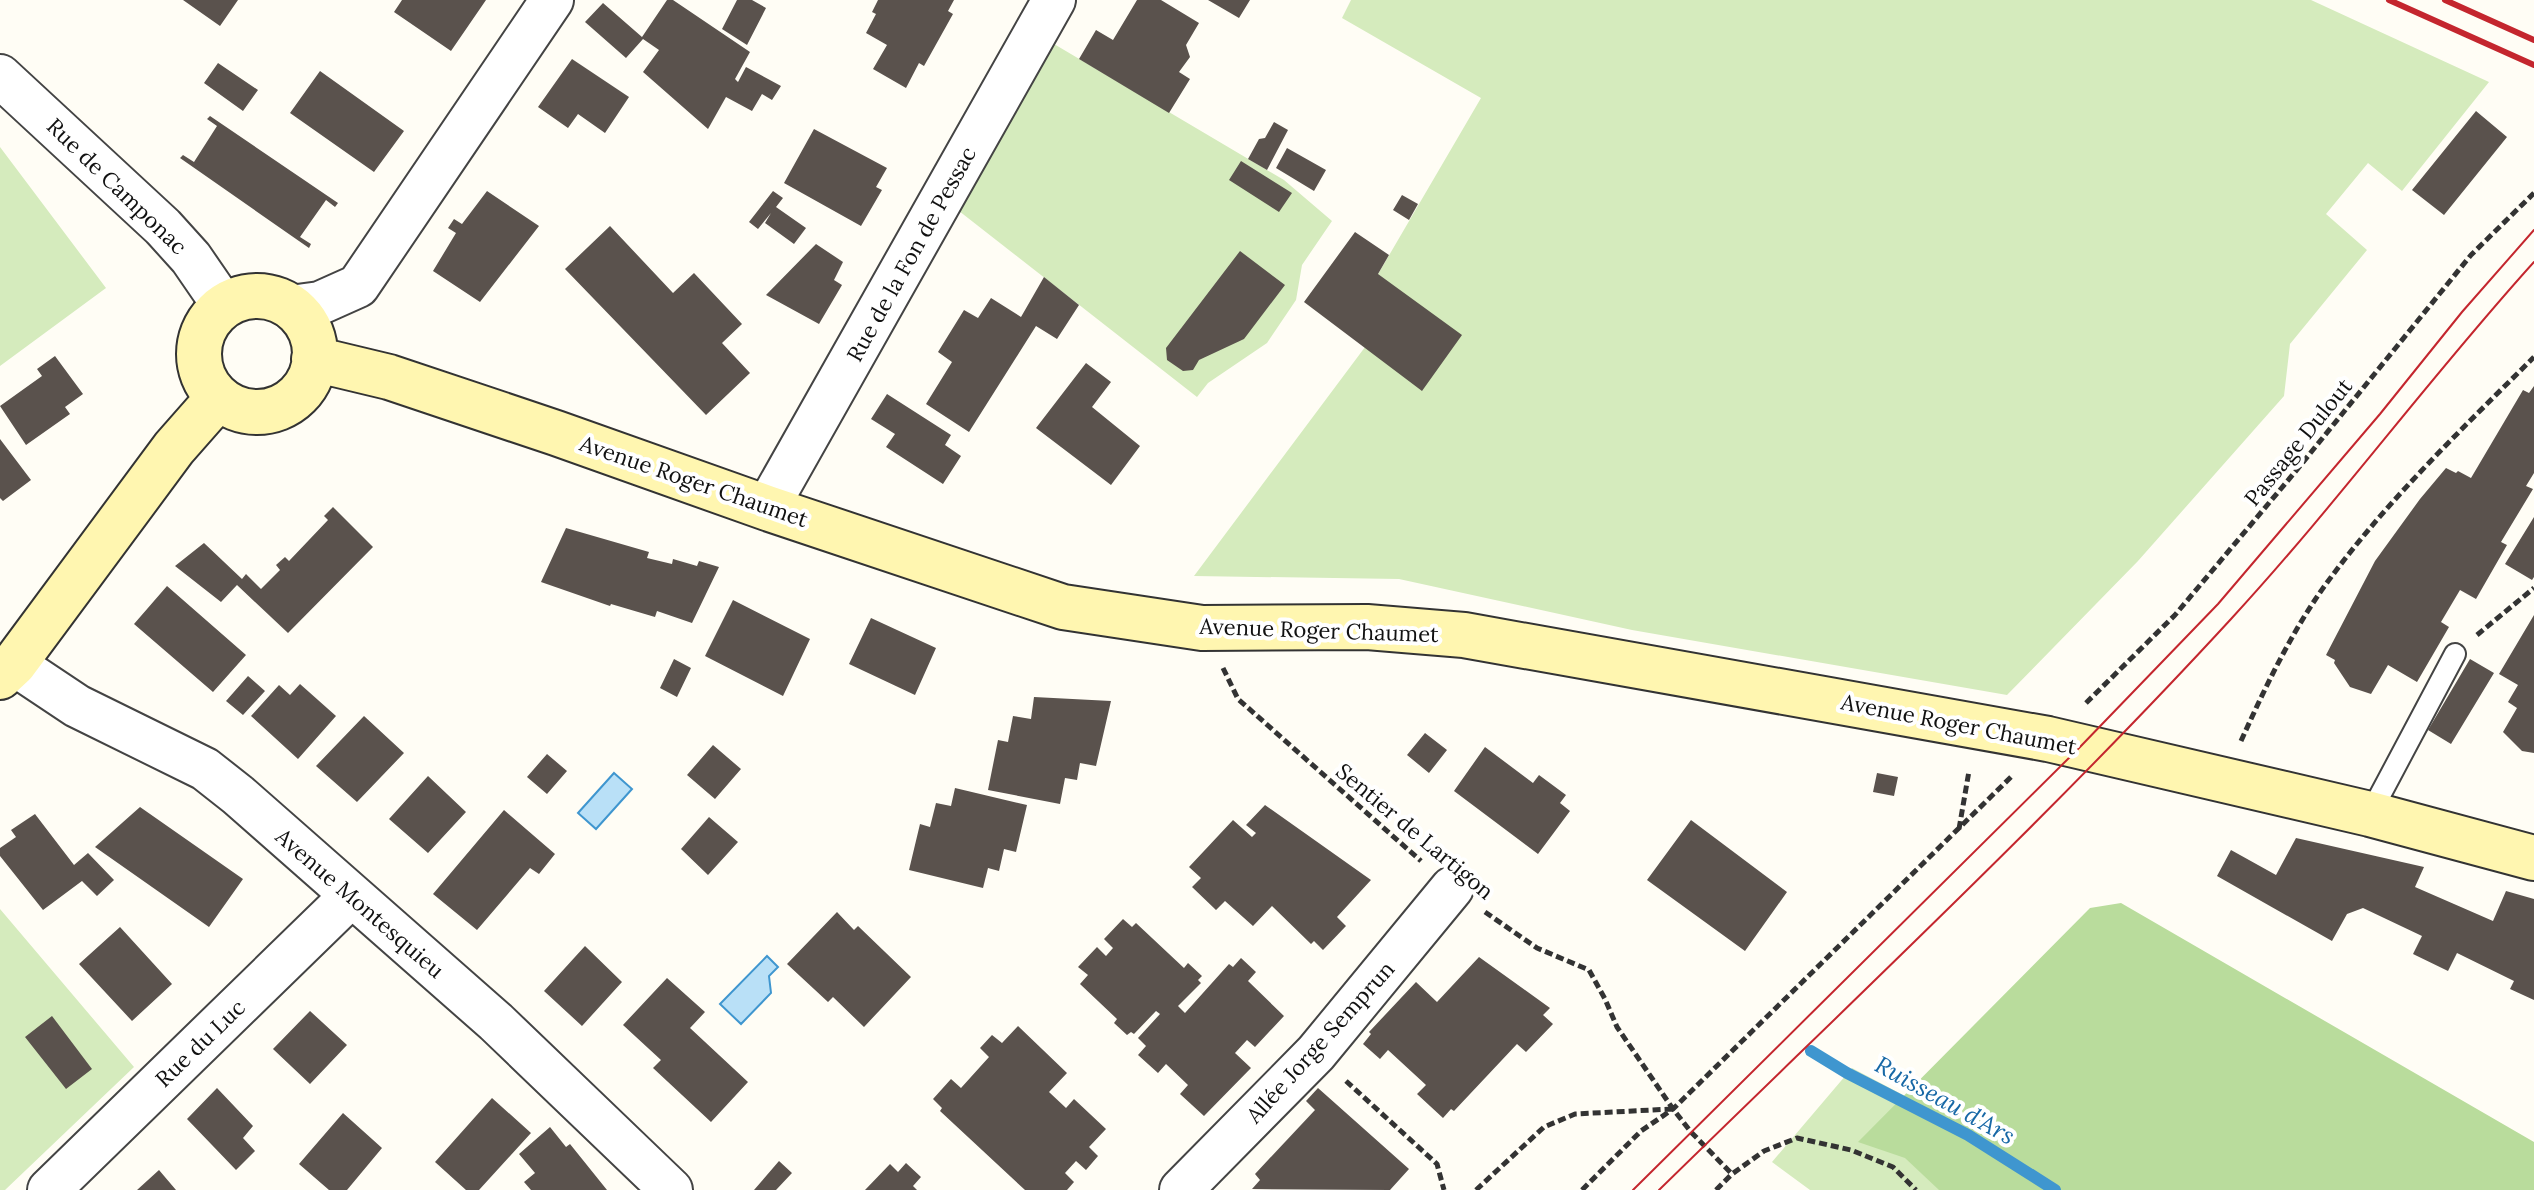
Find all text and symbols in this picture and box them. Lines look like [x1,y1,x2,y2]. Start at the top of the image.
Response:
street label: Rue de Camponac [41,112,193,260]
street label: Rue de la Fon de Pessac [840,142,982,366]
street label: Passage Dulout [2238,372,2358,511]
street label: Avenue Roger Chaumet [575,429,812,533]
street label: Avenue Roger Chaumet [1198,612,1439,648]
street label: Avenue Roger Chaumet [1838,687,2080,761]
street label: Sentier de Lartigon [1330,757,1500,905]
street label: Avenue Montesquieu [269,822,450,984]
street label: Allée Jorge Semprun [1239,955,1400,1130]
street label: Rue du Luc [149,993,251,1093]
water label: Ruisseau d'Ars [1869,1049,2021,1151]

